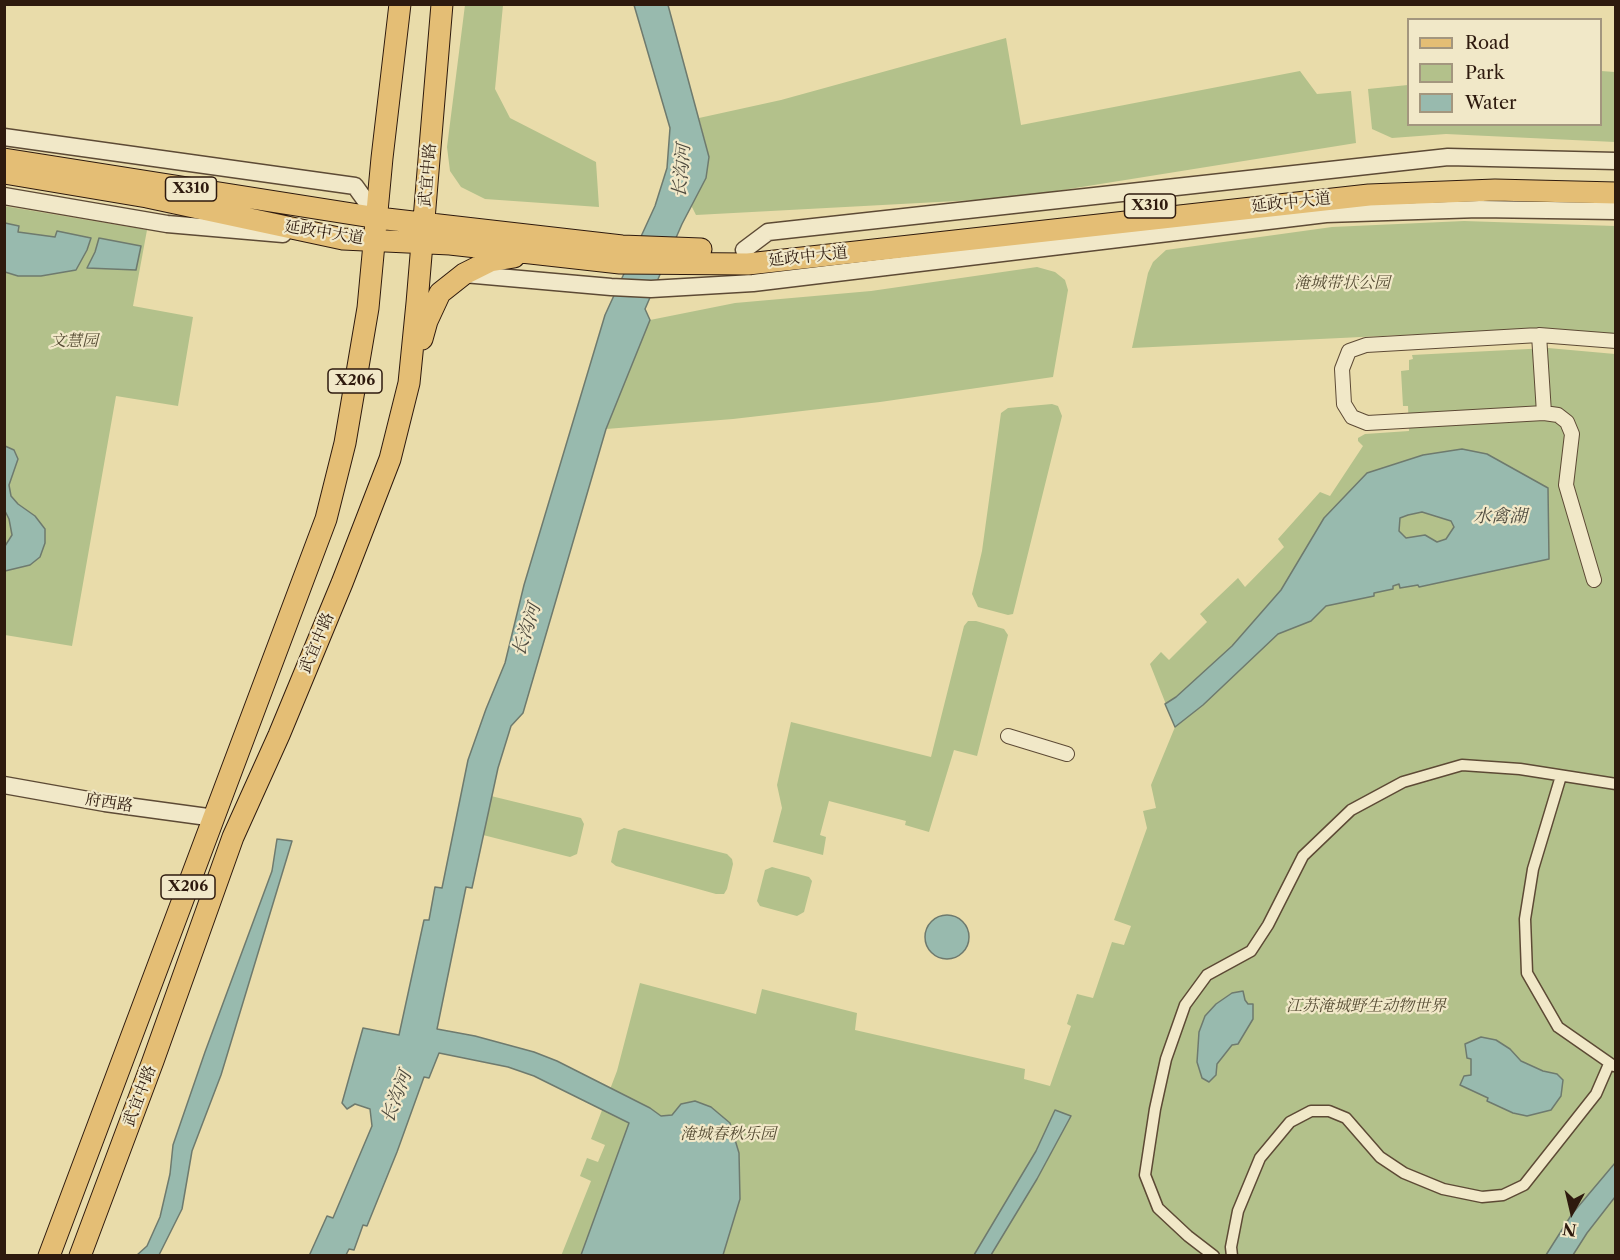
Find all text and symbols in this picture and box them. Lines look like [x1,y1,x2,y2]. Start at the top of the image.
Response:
legend [1407,18,1602,126]
text: Road [1465,32,1510,54]
text: Park [1465,62,1504,84]
text: Water [1465,92,1517,114]
street label: 武宜中路 [416,142,440,208]
water label: 长沟河 [669,143,695,199]
road number: X310 [166,177,216,201]
street label: 延政中大道 [1250,189,1332,217]
road number: X310 [1124,194,1176,218]
street label: 延政中大道 [283,217,365,249]
street label: 延政中大道 [767,243,849,271]
park label: 淹城带状公园 [1294,273,1390,293]
park label: 文慧园 [50,331,98,351]
road number: X206 [328,369,382,393]
water label: 水禽湖 [1473,506,1527,528]
water label: 长沟河 [508,601,546,659]
street label: 武宜中路 [296,610,338,676]
street label: 府西路 [84,790,134,816]
road number: X206 [161,875,215,899]
park label: 江苏淹城野生动物世界 [1286,996,1446,1016]
street label: 武宜中路 [120,1063,160,1129]
water label: 长沟河 [377,1068,417,1126]
park label: 淹城春秋乐园 [680,1124,776,1144]
north arrow [1542,1182,1602,1242]
text: N [1561,1219,1578,1241]

